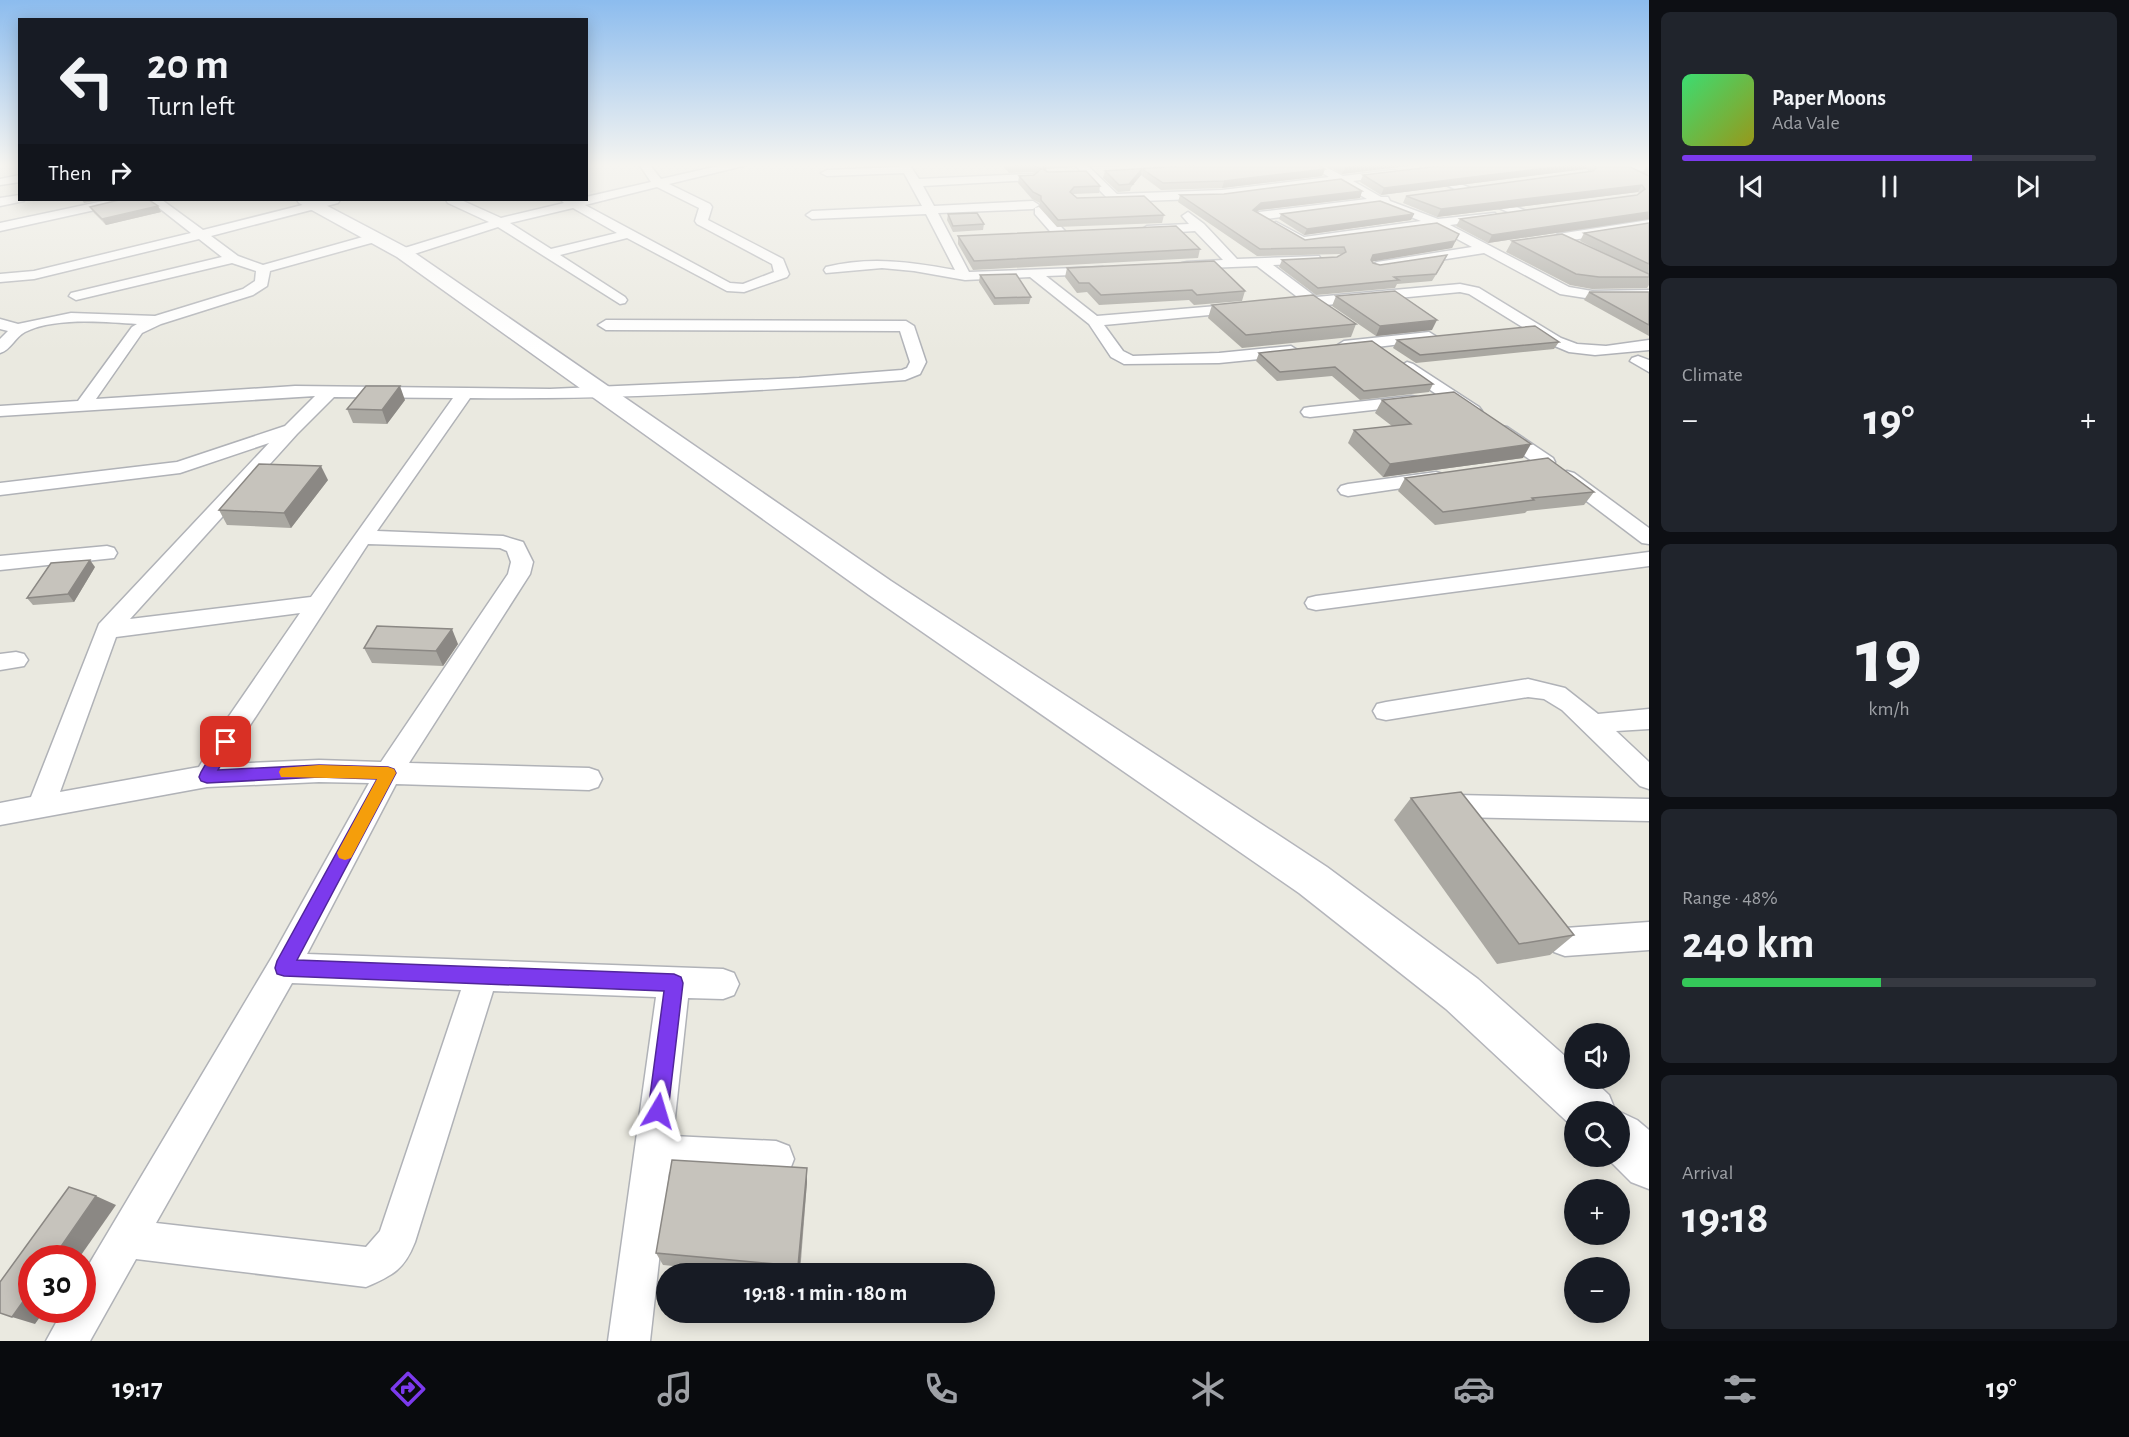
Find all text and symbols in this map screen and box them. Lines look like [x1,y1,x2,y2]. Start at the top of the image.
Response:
icon: left [48,42,126,120]
text: 20 m [147,44,229,86]
text: Paper Moons [1772,87,1886,109]
text: Turn left [147,93,235,120]
text: Ada Vale [1772,113,1840,133]
icon: right [104,156,137,189]
text: Then [48,162,92,184]
icon: previous [1735,170,1768,203]
icon: pause [1873,170,1906,203]
icon: next [2011,170,2044,203]
text: Climate [1682,365,1743,385]
text: 19° [1863,398,1915,443]
text: − [1682,404,1698,437]
text: + [2080,404,2096,437]
text: 19 [1856,619,1922,697]
text: km/h [1868,699,1910,719]
pin [200,716,251,767]
icon: arrive [209,725,242,758]
text: Range · 48% [1682,888,1778,908]
text: 240 km [1682,921,1815,966]
map controls [1564,1023,1630,1323]
button: sound [1564,1023,1630,1089]
position arrow [626,1079,690,1143]
button: search [1564,1101,1630,1167]
text: Arrival [1682,1163,1733,1183]
button: + [1564,1179,1630,1245]
text: 19:18 [1682,1196,1769,1241]
speed limit sign: 30 [18,1245,96,1323]
button: − [1564,1257,1630,1323]
text: 19:18 · 1 min · 180 m [744,1282,907,1304]
icon: directions [387,1368,429,1410]
icon: music [654,1368,696,1410]
icon: phone [920,1368,962,1410]
icon: climate [1187,1368,1229,1410]
icon: car [1453,1368,1495,1410]
icon: filters [1719,1368,1761,1410]
text: 19:17 [112,1375,163,1402]
text: 19° [1986,1375,2017,1402]

